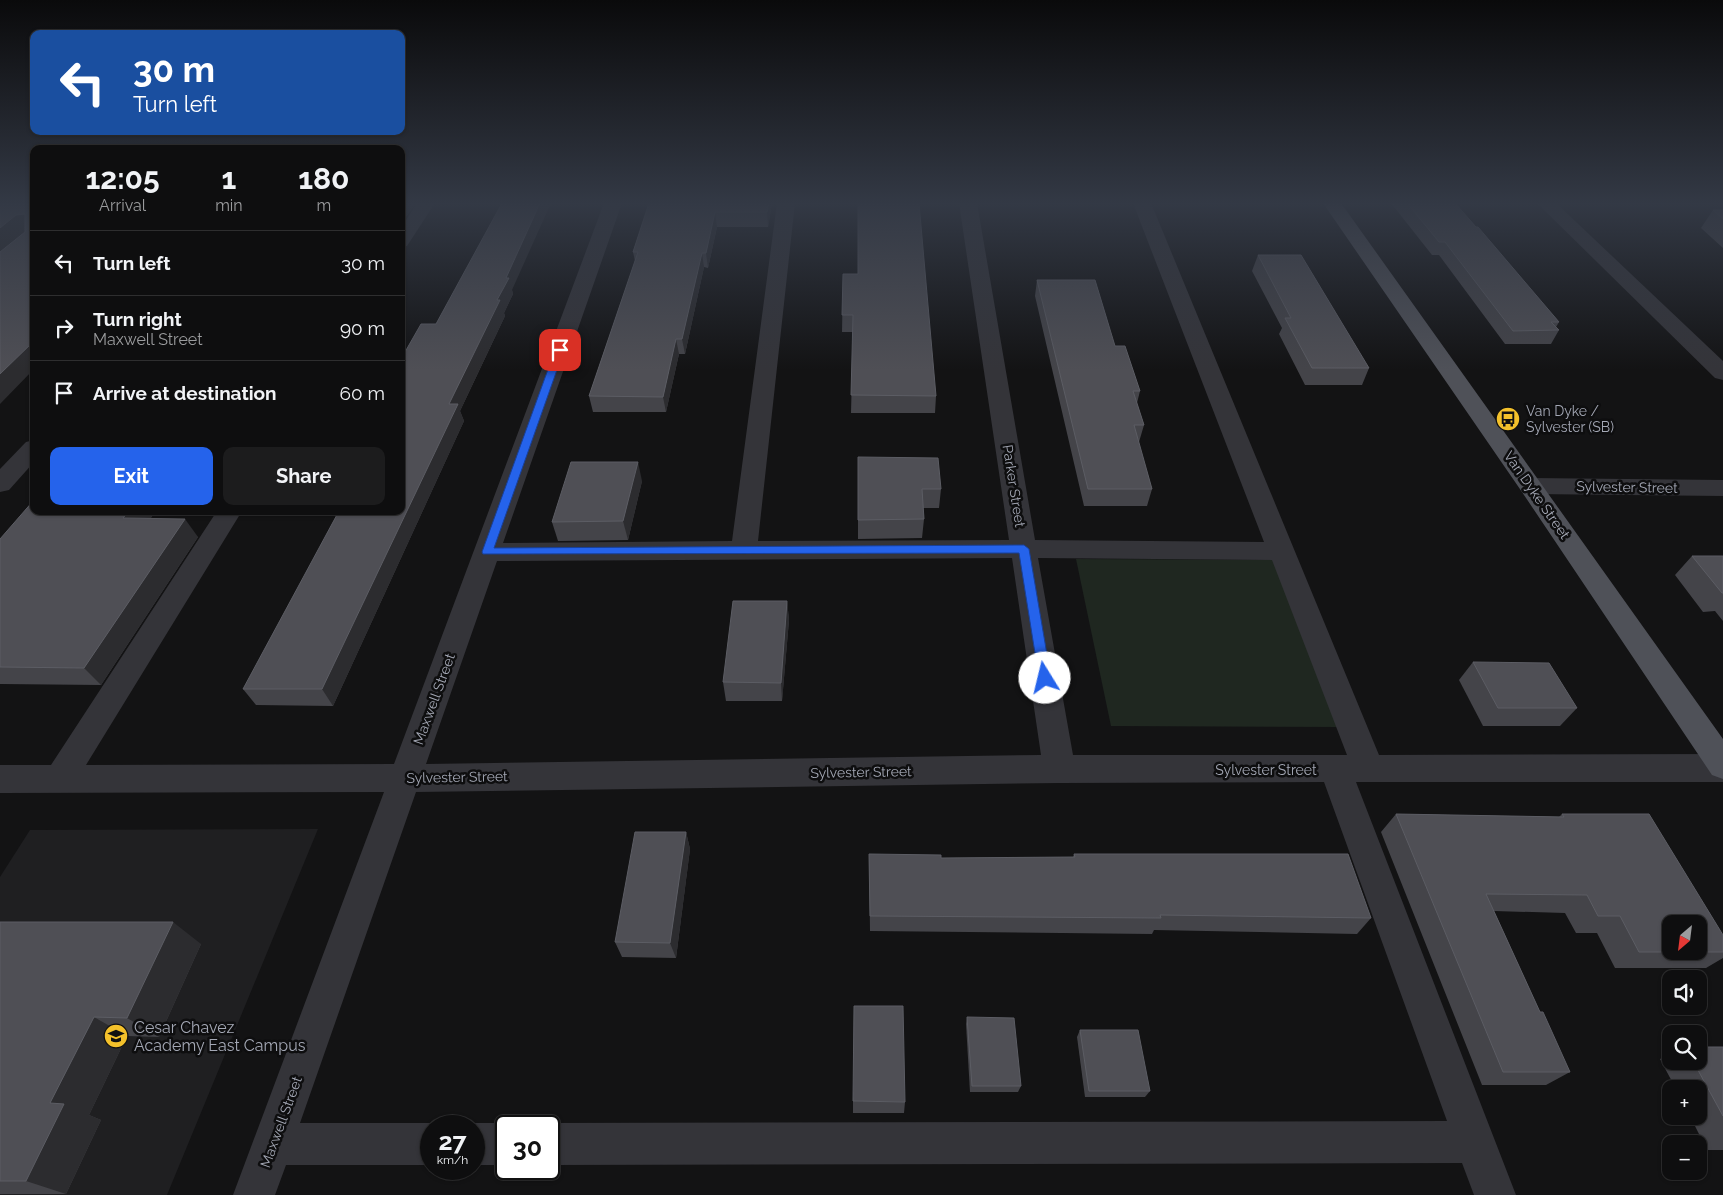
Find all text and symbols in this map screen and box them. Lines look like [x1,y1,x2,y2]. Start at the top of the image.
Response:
text: 30 m [133,49,215,90]
icon: left [50,50,115,115]
text: Turn left [133,91,217,117]
text: 12:05 [85,161,160,196]
text: 1 [221,161,236,196]
text: 180 [298,161,350,196]
text: Arrival [99,196,146,215]
text: min [215,196,243,215]
text: m [316,196,331,215]
icon: left [50,249,78,277]
text: Turn left [93,252,170,274]
text: 30 m [341,252,385,274]
text: Turn right [93,308,182,330]
icon: right [50,314,78,342]
text: 90 m [340,317,385,339]
pin [539,329,581,371]
text: Maxwell Street [93,330,203,349]
icon: arrive [546,336,574,364]
icon: arrive [50,379,78,407]
text: Arrive at destination [93,382,277,404]
text: 60 m [340,382,385,404]
place label: Van Dyke / Sylvester (SB) [1526,403,1614,435]
bus stop icon: Van Dyke / Sylvester (SB) [1495,406,1521,432]
street label: Parker Street [1000,444,1028,529]
button: Exit [50,447,213,505]
button: Share [223,447,385,505]
street label: Van Dyke Street [1501,448,1573,542]
street label: Sylvester Street [1576,478,1678,496]
street label: Maxwell Street [410,651,458,747]
position arrow [1018,651,1070,703]
street label: Sylvester Street [1215,762,1317,778]
street label: Sylvester Street [810,763,912,781]
street label: Sylvester Street [406,768,508,786]
north arrow [1662,915,1708,960]
map controls [1662,915,1707,1180]
button: sound [1662,970,1707,1015]
place label: Cesar Chavez Academy East Campus [134,1018,306,1055]
school or university icon: Cesar Chavez Academy East Campus [103,1023,129,1049]
button: search [1662,1025,1707,1070]
street label: Maxwell Street [257,1074,305,1170]
button: + [1662,1080,1707,1125]
speed limit sign: 30 [495,1115,560,1180]
text: 27 [438,1126,467,1156]
button: − [1662,1135,1707,1180]
text: km/h [437,1153,468,1167]

